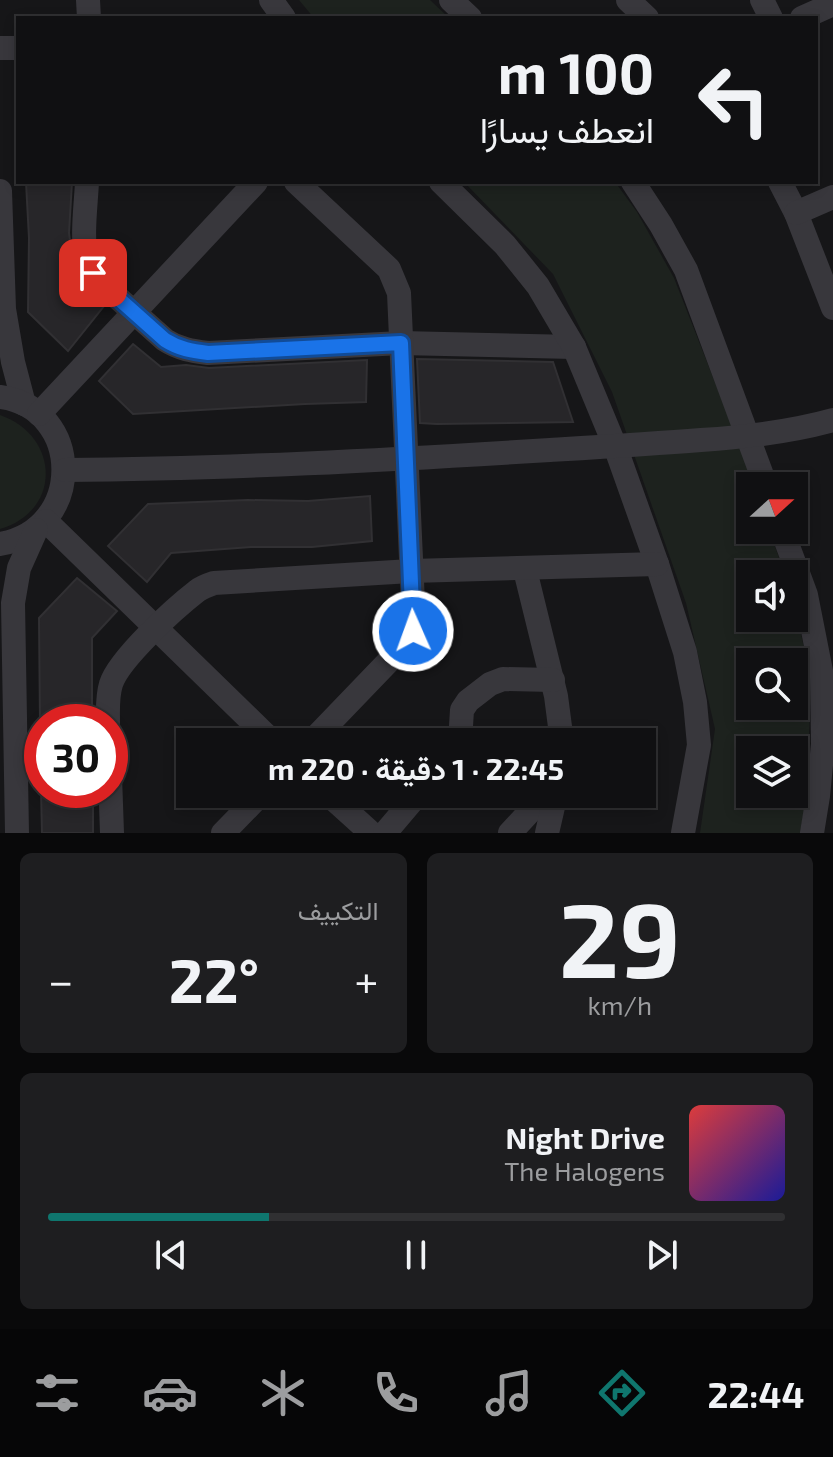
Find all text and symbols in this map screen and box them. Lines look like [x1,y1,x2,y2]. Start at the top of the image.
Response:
text: 100 m [498,38,654,105]
icon: left [682,48,786,152]
text: انعطف يسارًا [480,107,654,150]
pin [59,239,127,307]
icon: arrive [71,251,115,295]
north arrow [736,472,808,544]
map controls [736,472,808,808]
button: sound [736,560,808,632]
position arrow [371,589,455,673]
button: search [736,648,808,720]
speed limit sign: 30 [24,704,128,808]
button: layers [736,736,808,808]
text: 22:45 · 1 دقيقة · 220 m [268,750,564,786]
text: 29 [559,874,681,999]
text: التكييف [298,894,379,925]
text: 22° [169,943,259,1015]
text: − [48,953,74,1006]
text: + [354,953,379,1006]
text: km/h [587,989,652,1020]
text: Night Drive [506,1119,665,1155]
text: The Halogens [504,1155,665,1186]
icon: previous [149,1233,193,1277]
icon: pause [394,1233,438,1277]
icon: next [640,1233,684,1277]
icon: filters [29,1365,85,1421]
icon: car [142,1365,198,1421]
icon: climate [255,1365,311,1421]
icon: phone [368,1365,424,1421]
icon: music [481,1365,537,1421]
icon: directions [594,1365,650,1421]
text: 22:44 [707,1372,804,1415]

